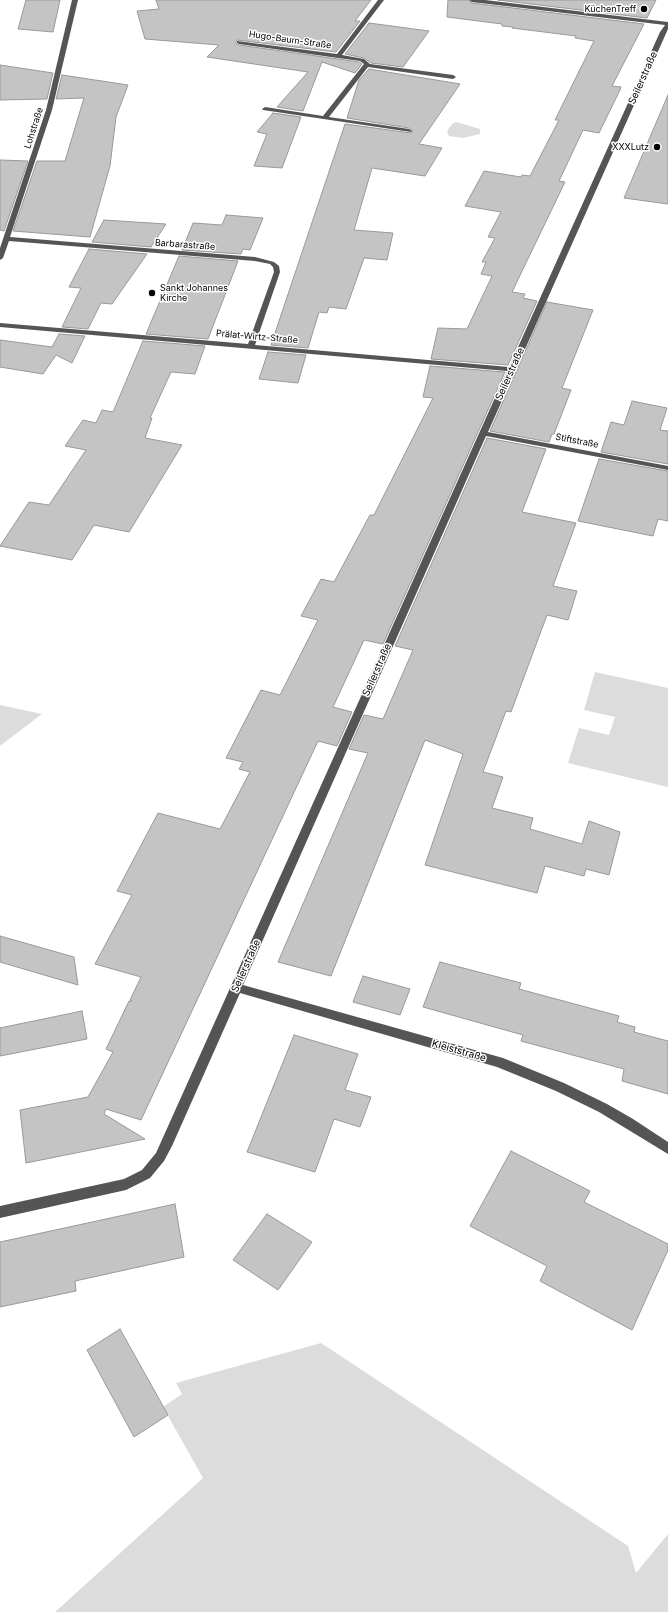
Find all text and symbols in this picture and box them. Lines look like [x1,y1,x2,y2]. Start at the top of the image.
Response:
place label: KüchenTreff [584,4,636,14]
marker: KüchenTreff [639,4,649,14]
street label: Hugo-Baum-Straße [248,29,332,51]
street label: Seilerstraße [626,50,660,106]
street label: Lohstraße [22,106,46,150]
place label: XXXLutz [612,142,649,152]
marker: XXXLutz [652,142,662,152]
street label: Barbarastraße [154,238,216,252]
place label: Sankt Johannes Kirche [160,283,228,304]
marker: Sankt Johannes Kirche [147,288,157,298]
street label: Prälat-Wirtz-Straße [215,328,299,346]
street label: Seilerstraße [493,346,527,402]
street label: Stiftstraße [555,432,599,450]
street label: Seilerstraße [360,642,394,698]
street label: Seilerstraße [229,938,263,994]
street label: Kleiststraße [431,1038,487,1064]

